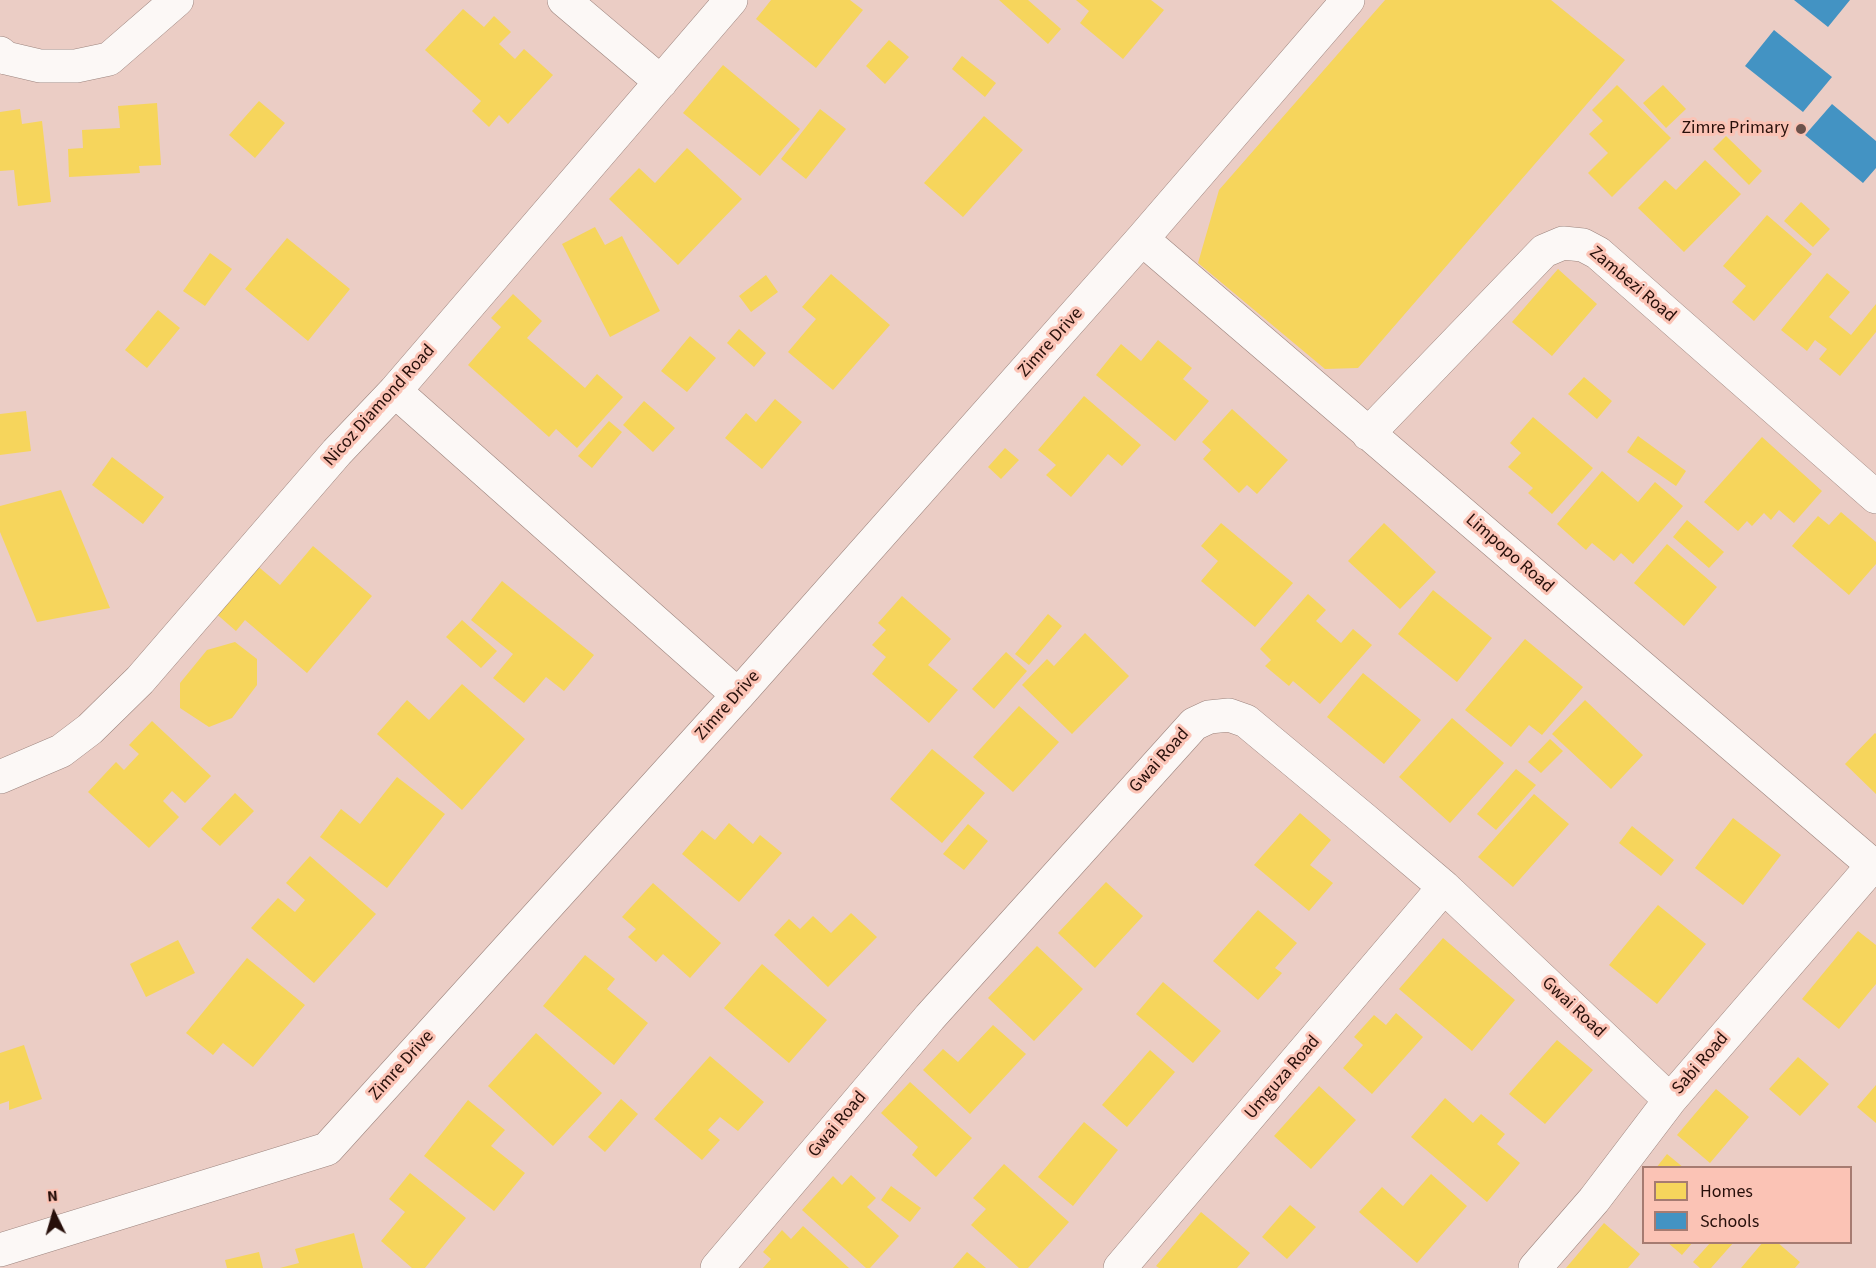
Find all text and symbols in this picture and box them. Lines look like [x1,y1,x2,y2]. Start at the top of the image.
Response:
place label: Zimre Primary [1681,118,1789,140]
marker: Zimre Primary [1794,122,1808,136]
street label: Zambezi Road [1584,242,1680,328]
street label: Zimre Drive [1014,304,1088,382]
street label: Nicoz Diamond Road [320,341,440,471]
street label: Limpopo Road [1460,510,1558,598]
street label: Zimre Drive [691,667,765,745]
street label: Gwai Road [1125,724,1195,798]
street label: Gwai Road [1537,973,1609,1043]
street label: Zimre Drive [365,1027,439,1105]
street label: Sabi Road [1668,1029,1734,1099]
street label: Umguza Road [1241,1032,1325,1124]
street label: Gwai Road [804,1088,872,1162]
legend [1642,1166,1852,1244]
text: Homes [1700,1179,1753,1204]
north arrow [24,1184,84,1244]
text: N [46,1185,59,1207]
text: Schools [1700,1209,1759,1234]

